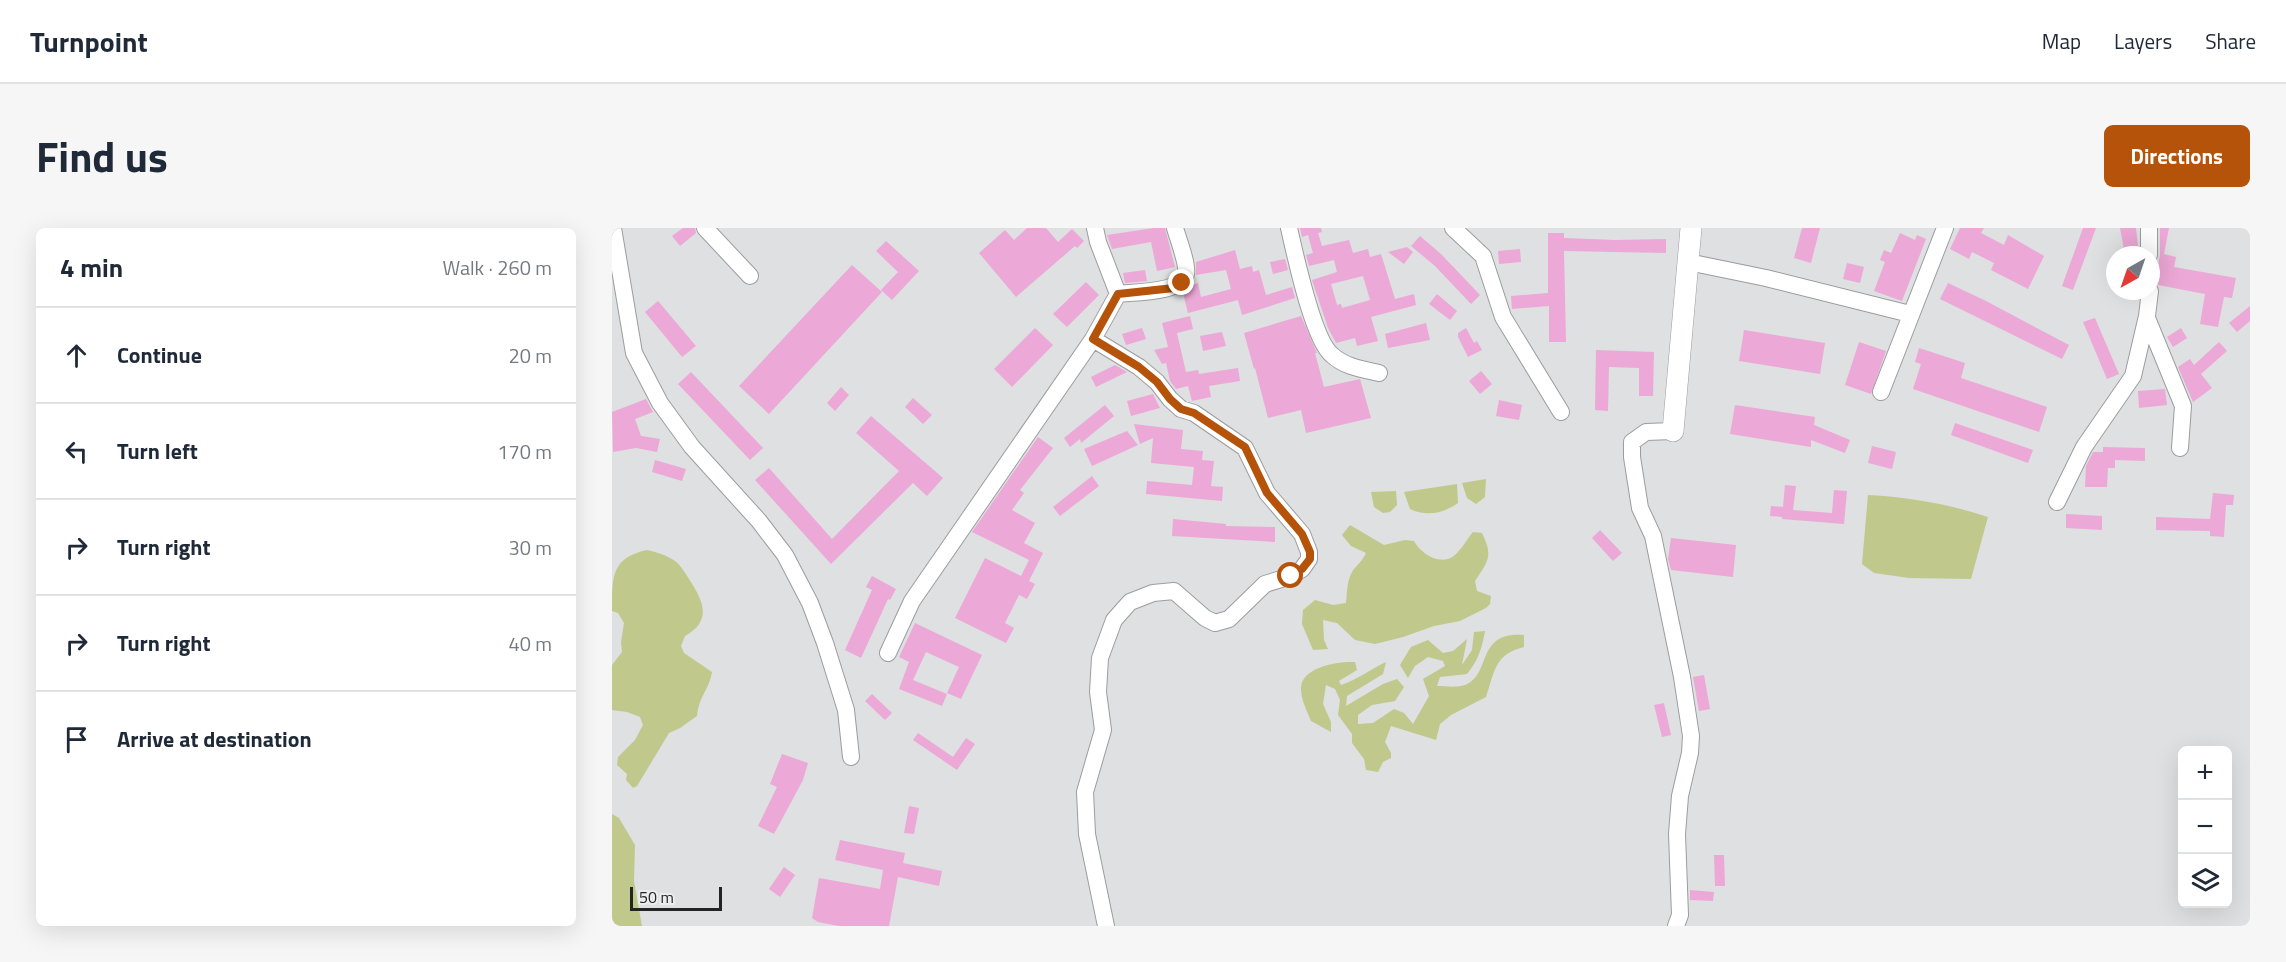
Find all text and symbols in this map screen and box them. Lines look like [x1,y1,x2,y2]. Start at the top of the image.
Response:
text: Turnpoint [30,20,148,63]
text: Map [2042,25,2081,57]
text: Layers [2114,25,2172,57]
text: Share [2205,25,2256,57]
text: Find us [36,124,168,188]
button: Directions [2104,125,2250,187]
north arrow [2106,246,2160,300]
text: 4 min [60,248,123,287]
text: Walk · 260 m [443,252,552,283]
route end [1168,269,1194,295]
text: Continue [117,338,202,372]
icon: ahead [60,339,93,372]
text: 20 m [508,340,552,371]
text: Turn left [117,434,198,468]
icon: left [60,435,93,468]
text: 170 m [497,436,552,467]
text: Turn right [117,530,211,564]
icon: right [60,531,93,564]
text: 30 m [508,532,552,563]
route start [1277,562,1303,588]
text: Turn right [117,626,211,660]
icon: right [60,627,93,660]
text: 40 m [508,628,552,659]
text: Arrive at destination [117,722,312,756]
icon: arrive [60,723,93,756]
map controls [2178,746,2232,908]
button: + [2178,746,2232,800]
button: − [2178,800,2232,854]
button: layers [2178,854,2232,908]
scale bar [630,884,722,912]
text: 50 m [639,885,674,909]

